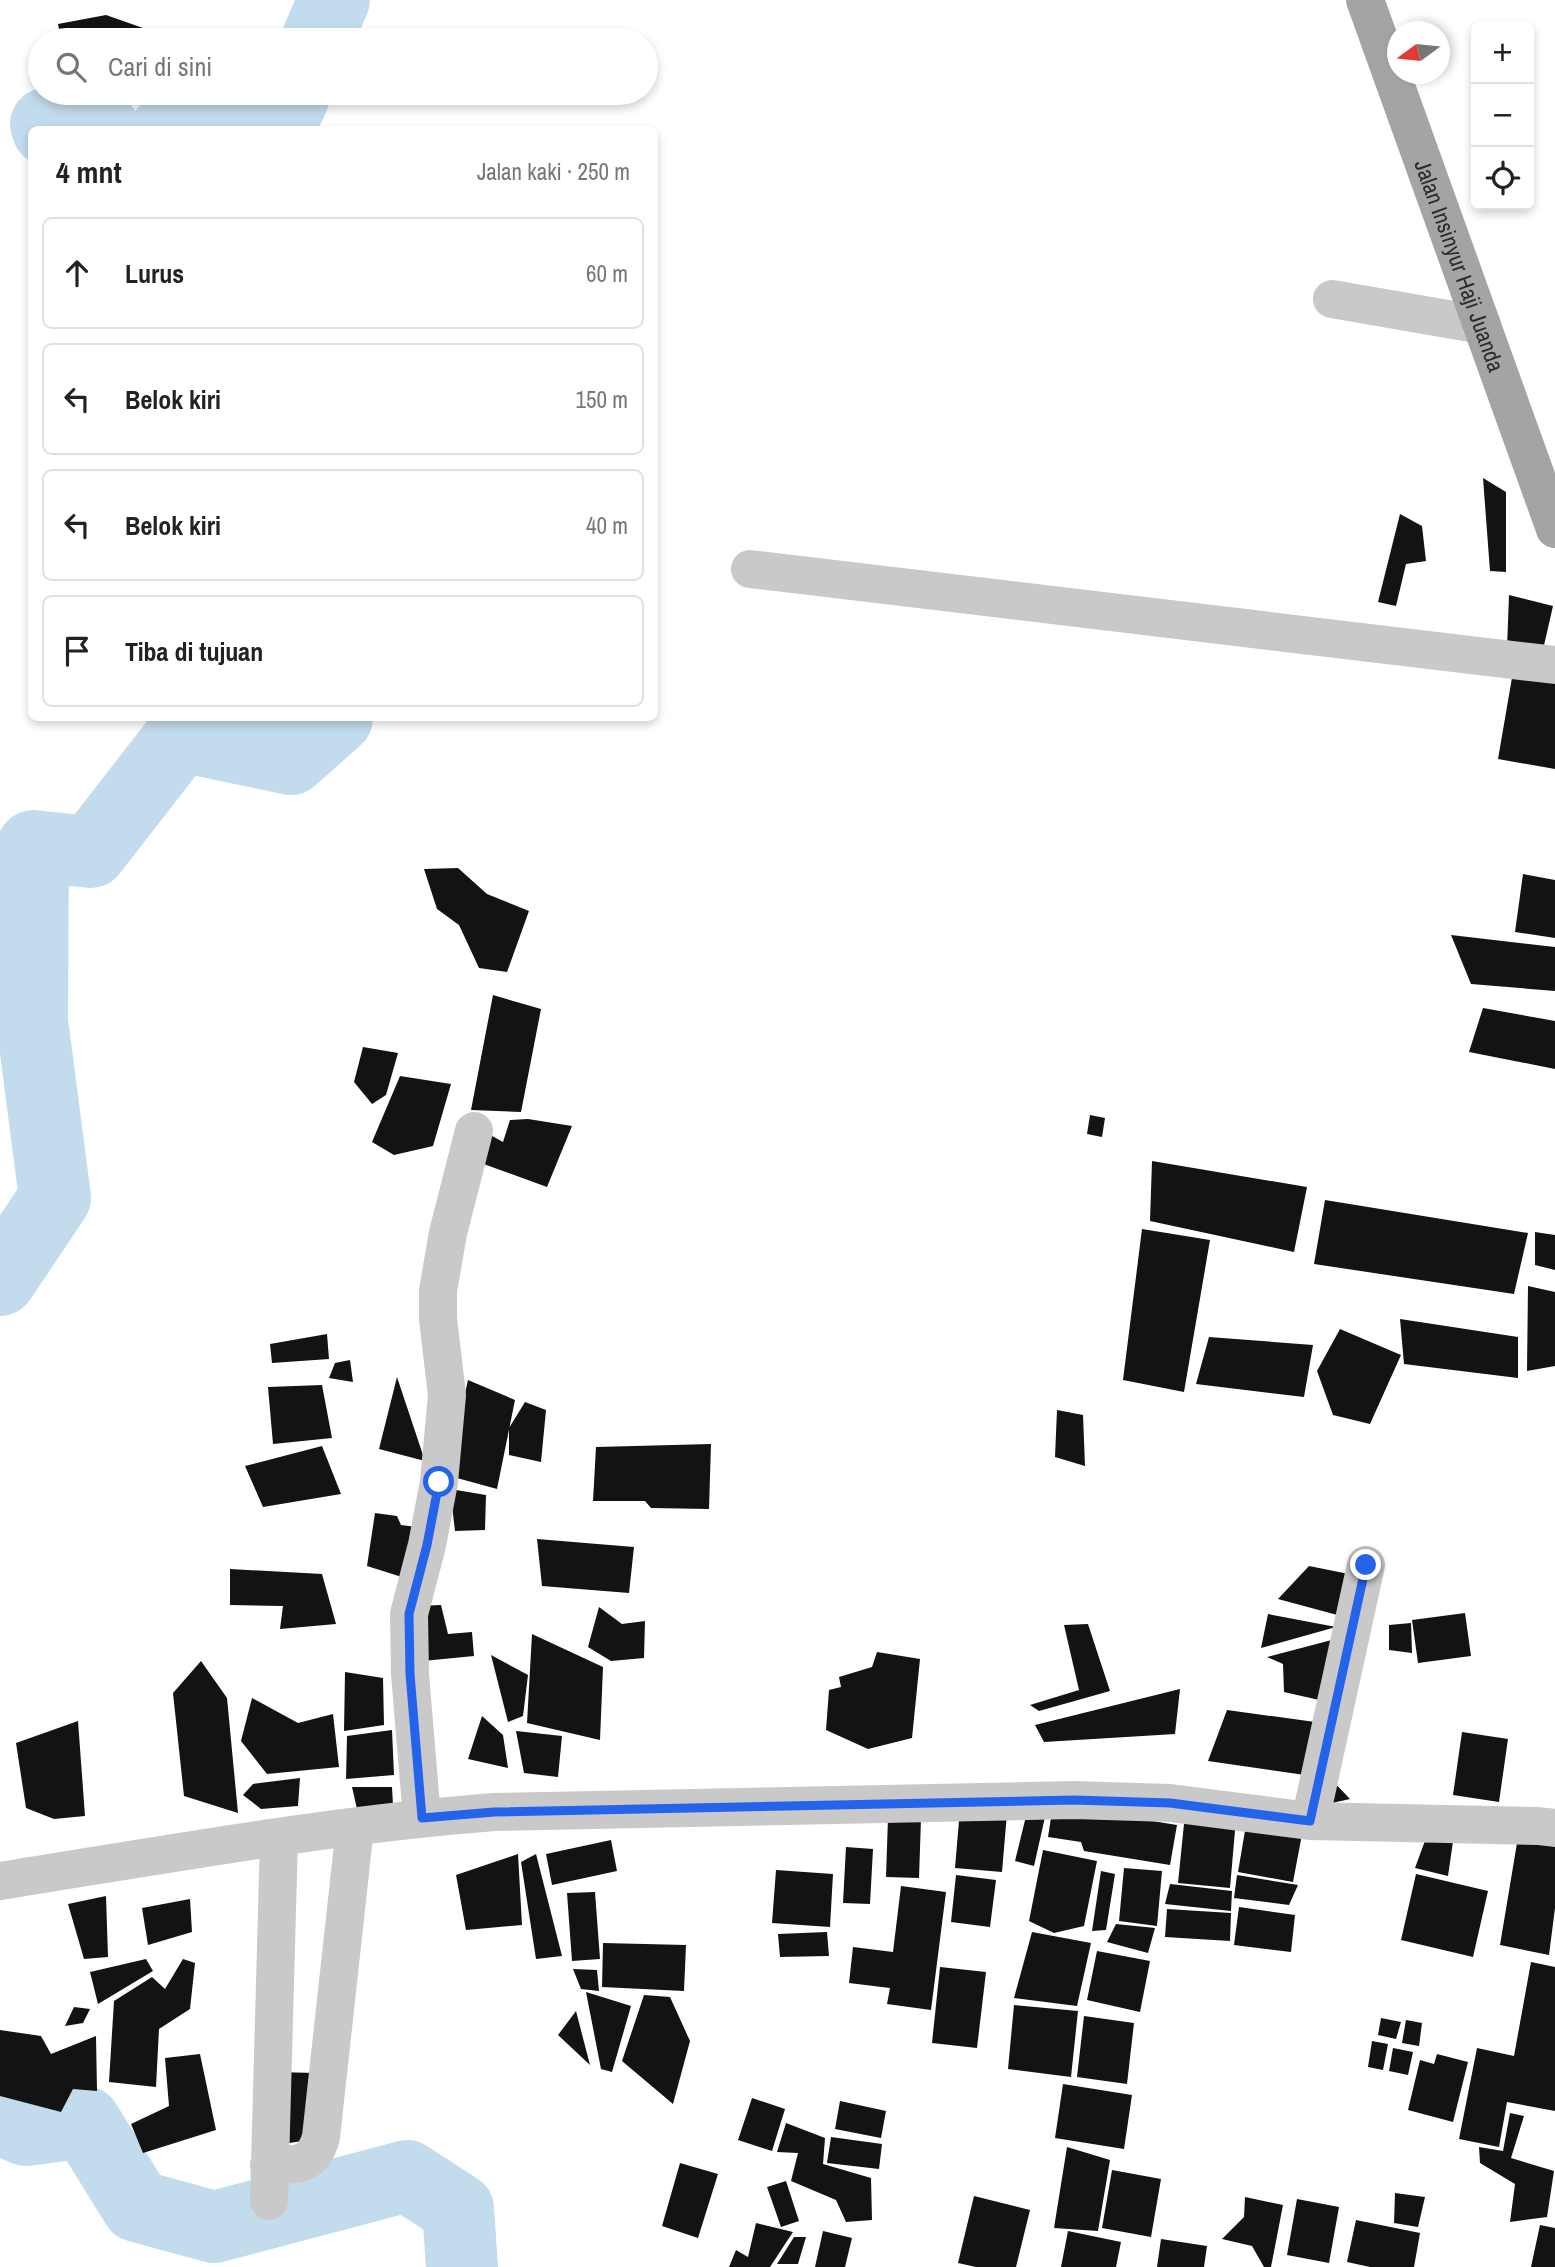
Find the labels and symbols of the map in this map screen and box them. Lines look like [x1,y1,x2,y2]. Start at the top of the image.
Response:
north arrow [1387,21,1450,84]
street label: Jalan Insinyur Haji Juanda [1408,155,1513,376]
route start [423,1466,454,1497]
route end [1350,1549,1381,1580]

